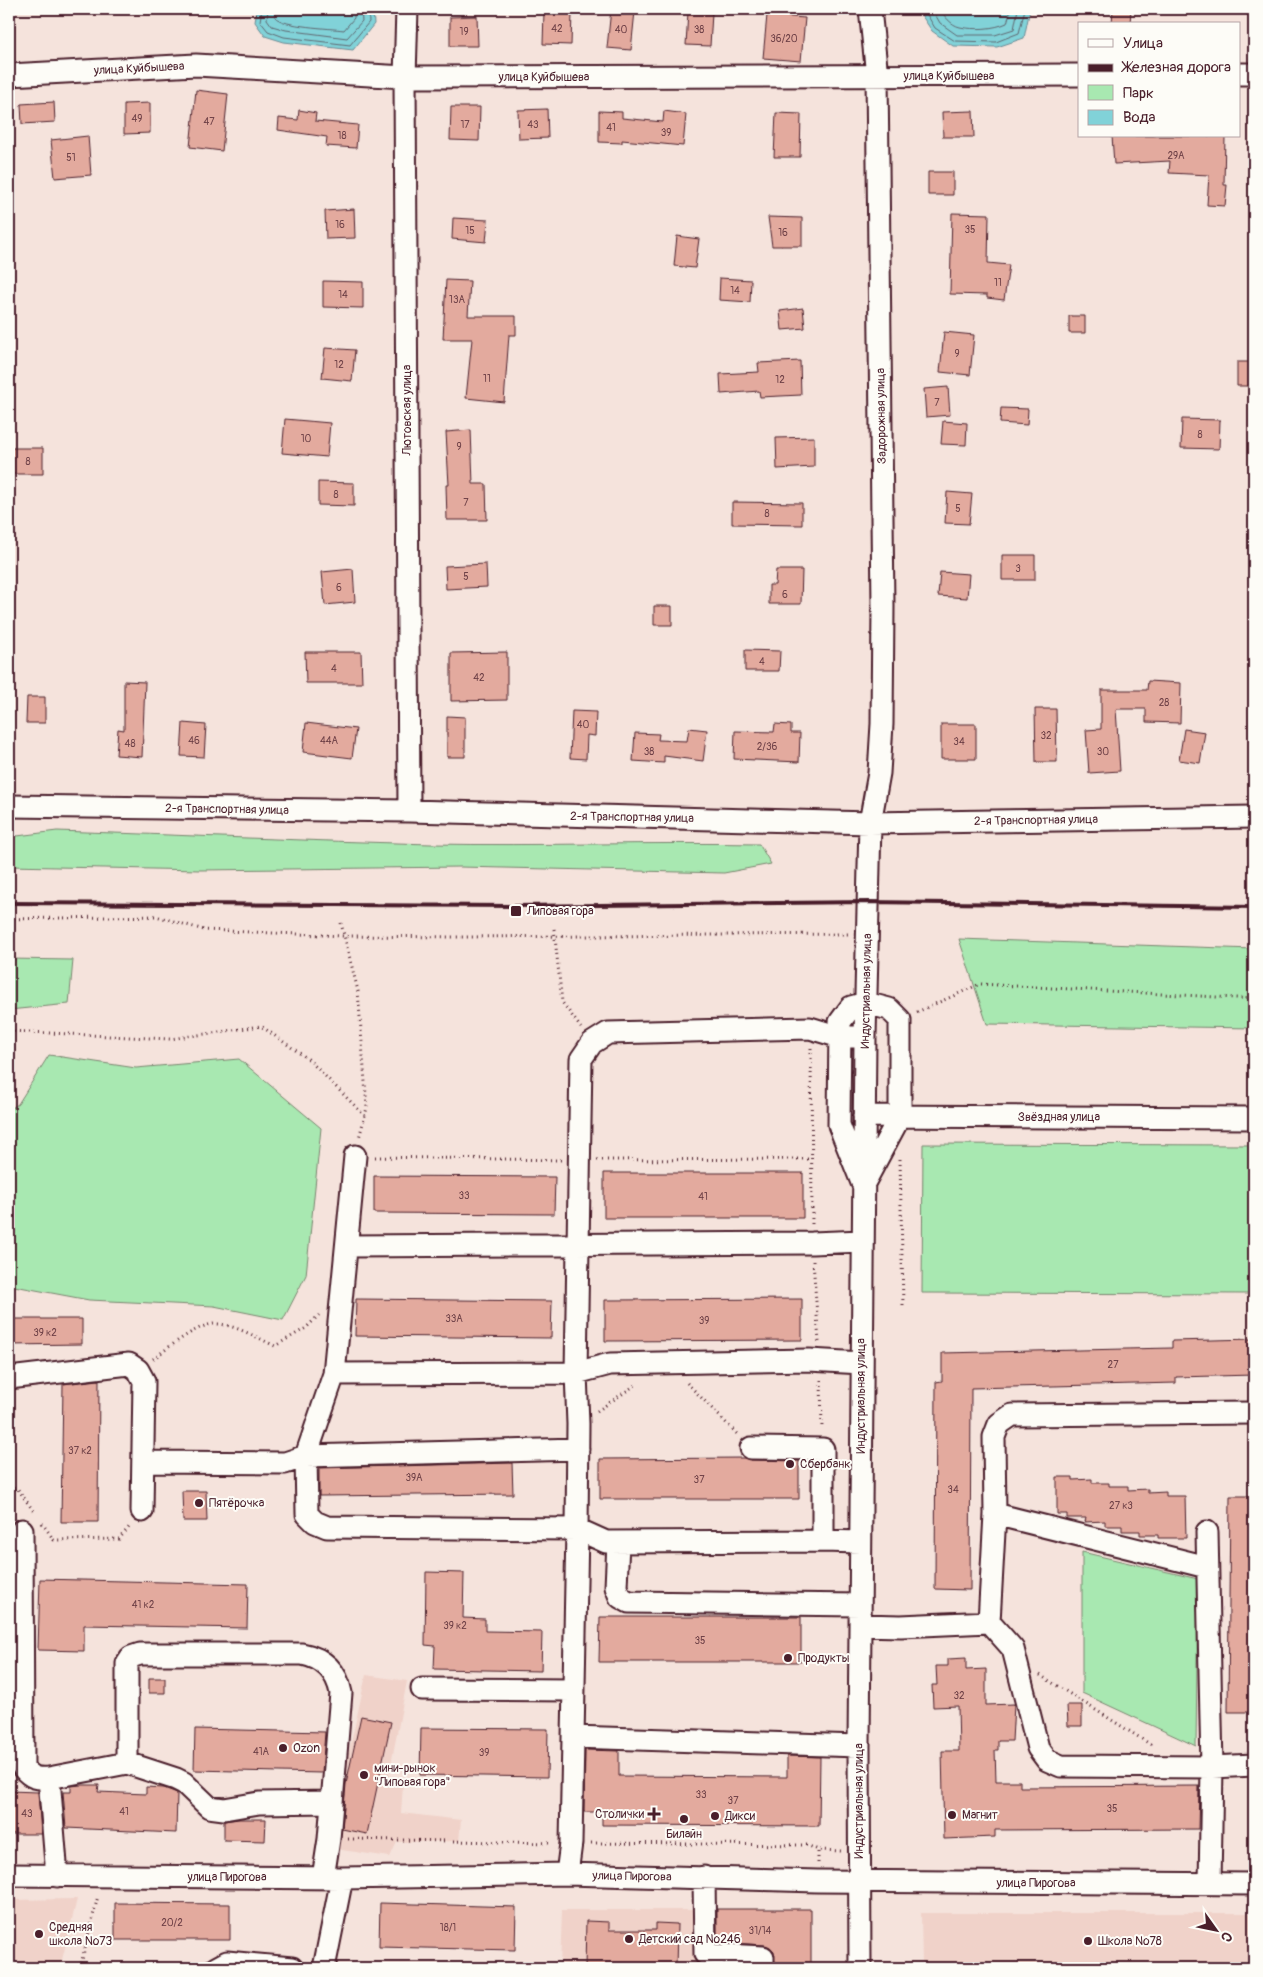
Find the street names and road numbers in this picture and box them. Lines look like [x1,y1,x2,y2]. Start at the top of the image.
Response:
street label: улица Куйбышева [92,59,185,78]
street label: улица Куйбышева [903,69,995,84]
street label: улица Куйбышева [498,70,590,85]
street label: Лютовская улица [400,364,415,456]
street label: Задорожная улица [873,367,890,464]
street label: 2-я Транспортная улица [165,801,290,818]
street label: 2-я Транспортная улица [570,809,695,826]
street label: 2-я Транспортная улица [974,812,1099,829]
street label: Индустриальная улица [858,933,875,1049]
street label: Звёздная улица [1018,1110,1101,1125]
street label: Индустриальная улица [854,1338,869,1454]
street label: Индустриальная улица [852,1743,867,1859]
street label: улица Пирогова [591,1868,672,1885]
street label: улица Пирогова [186,1870,267,1885]
street label: улица Пирогова [995,1876,1076,1891]

